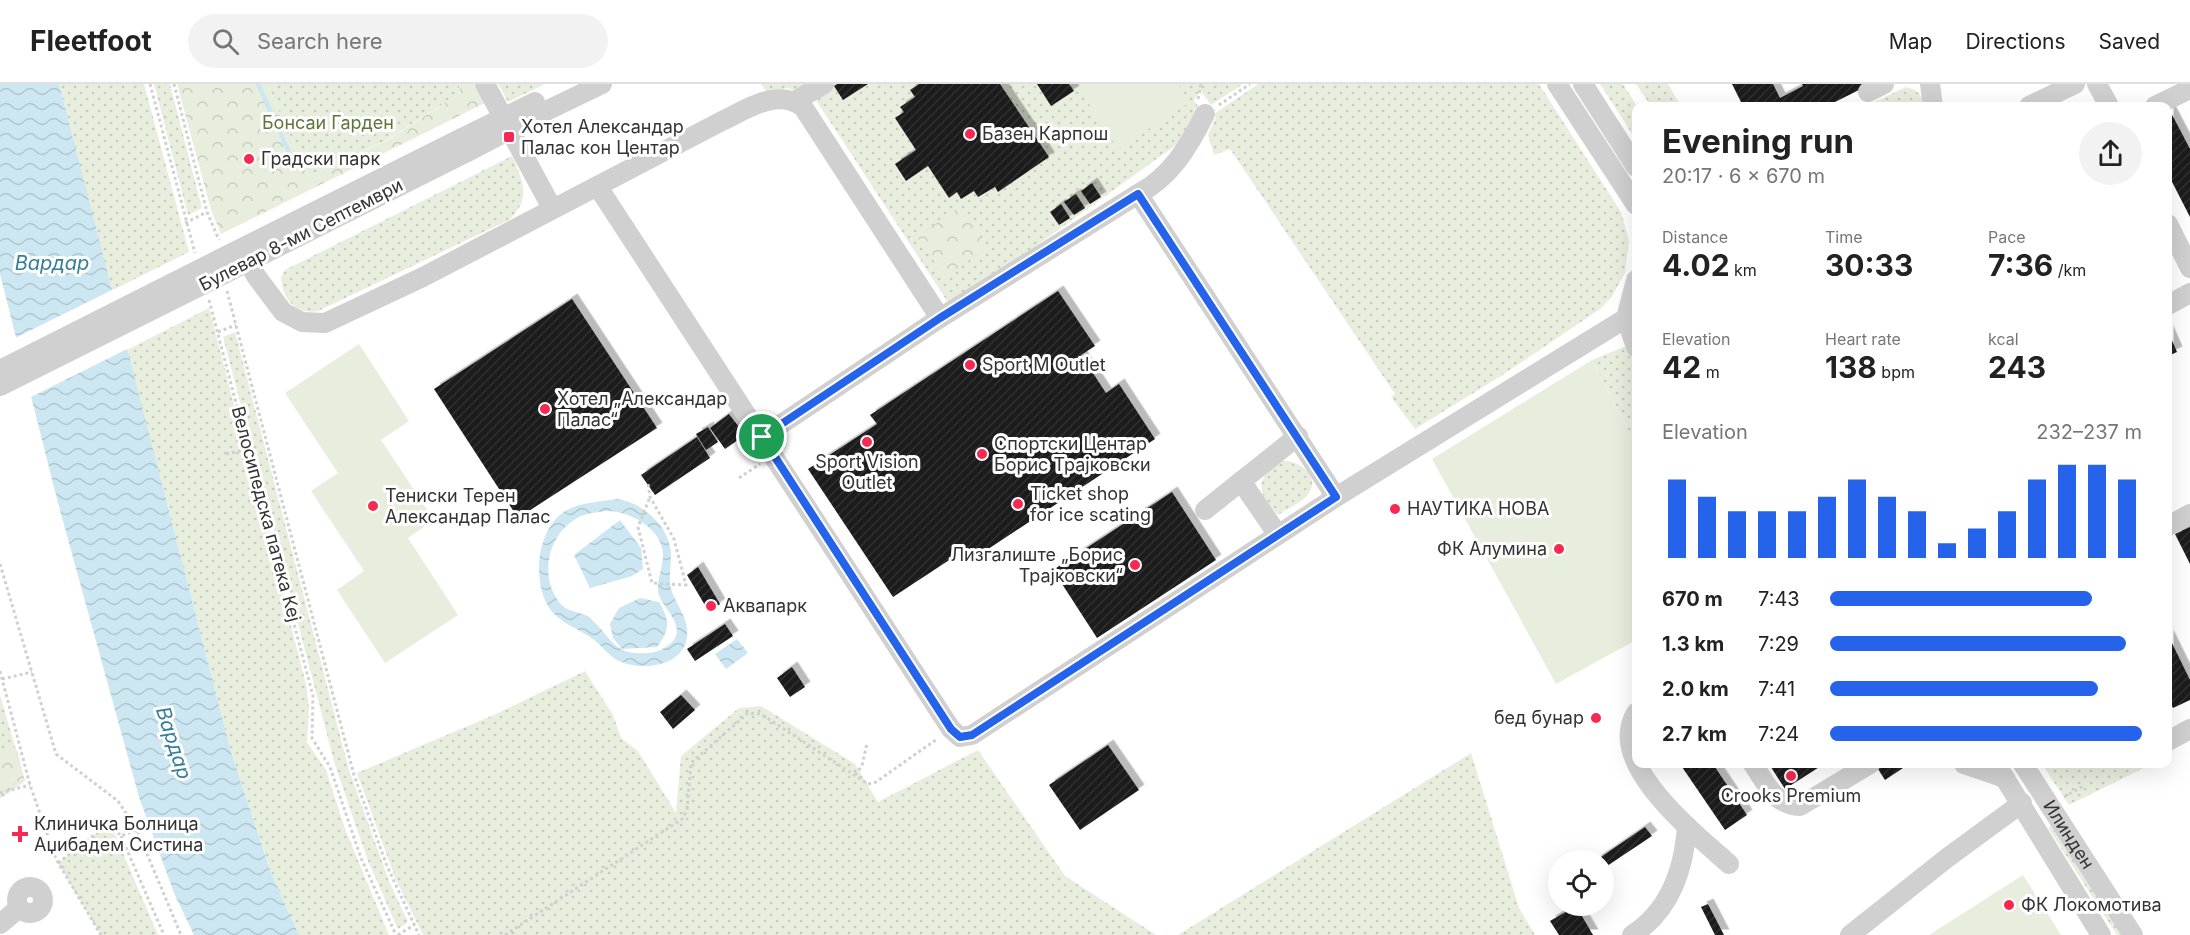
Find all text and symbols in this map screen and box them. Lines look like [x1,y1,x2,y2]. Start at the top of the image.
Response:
search box [188,14,608,68]
text: Fleetfoot [30,24,152,58]
icon: search [209,25,242,58]
text: Search here [257,28,383,54]
text: Map [1889,29,1932,54]
text: Directions [1965,29,2066,54]
text: Saved [2099,29,2160,54]
park label: Бонсаи Гарден [262,112,394,133]
place label: Хотел Александар Палас кон Центар [521,116,684,158]
text: Evening run [1662,121,1854,161]
button: share [2079,122,2142,185]
place label: Базен Карпош [982,123,1108,144]
marker: Базен Карпош [963,127,977,141]
marker: Хотел Александар Палас кон Центар [502,130,516,144]
place label: Градски парк [261,148,380,169]
marker: Градски парк [242,152,256,166]
text: 20:17 · 6 × 670 m [1662,164,1825,188]
street label: Булевар 8-ми Септември [195,174,406,295]
text: Distance [1662,227,1728,247]
text: Time [1825,227,1863,247]
text: Pace [1988,227,2026,247]
text: 4.02 [1662,247,1730,283]
text: 30:33 [1825,247,1913,283]
text: 7:36 [1988,247,2053,283]
water label: Вардар [15,251,89,275]
text: km [1730,260,1757,280]
text: /km [2053,260,2086,280]
text: Elevation [1662,329,1731,349]
text: Heart rate [1825,329,1901,349]
text: kcal [1988,329,2019,349]
text: 42 [1662,349,1701,385]
text: 138 [1825,349,1877,385]
text: 243 [1988,349,2046,385]
place label: Sport M Outlet [982,354,1106,375]
marker: Sport M Outlet [963,358,977,372]
text: m [1701,362,1720,382]
text: bpm [1877,362,1915,382]
place label: Хотел „Александар Палас“ [557,388,727,430]
marker: Хотел „Александар Палас“ [538,402,552,416]
street label: Велосипедска патека Кеј [228,404,305,624]
pin [736,411,787,462]
icon: arrive [745,420,778,453]
text: Elevation [1662,420,1748,444]
text: 232–237 m [2036,420,2142,444]
place label: Спортски Центар Борис Трајковски [994,433,1151,475]
marker: Sport Vision Outlet [860,435,874,449]
marker: Спортски Центар Борис Трајковски [975,447,989,461]
place label: Sport Vision Outlet [815,451,919,493]
place label: Ticket shop for ice scating [1030,483,1151,525]
place label: Тениски Терен Александар Палас [385,485,551,527]
marker: Ticket shop for ice scating [1011,497,1025,511]
place label: НАУТИКА НОВА [1407,498,1549,519]
marker: Тениски Терен Александар Палас [366,499,380,513]
marker: НАУТИКА НОВА [1388,502,1402,516]
place label: ФК Алумина [1437,538,1547,559]
marker: ФК Алумина [1552,542,1566,556]
place label: Лизгалиште „Борис Трајковски“ [951,544,1123,586]
marker: Лизгалиште „Борис Трајковски“ [1128,558,1142,572]
text: 670 m [1662,587,1723,611]
text: 7:43 [1758,587,1800,611]
place label: Аквапарк [723,595,807,616]
marker: Аквапарк [704,599,718,613]
text: 1.3 km [1662,632,1724,656]
text: 7:29 [1758,632,1799,656]
text: 2.0 km [1662,677,1729,701]
text: 7:41 [1758,677,1795,701]
water label: Вардар [151,704,197,782]
place label: бед бунар [1494,707,1584,728]
marker: бед бунар [1589,711,1603,725]
text: 2.7 km [1662,722,1727,746]
text: 7:24 [1758,722,1799,746]
marker: Crooks Premium [1784,769,1798,783]
place label: Crooks Premium [1721,785,1861,806]
street label: Илинден [2039,796,2099,873]
place label: Клиничка Болница Аџибадем Систина [34,813,203,855]
marker: Клиничка Болница Аџибадем Систина [11,825,29,843]
map controls [1548,850,1614,916]
button: locate [1548,850,1614,916]
place label: ФК Локомотива [2021,894,2162,915]
marker: ФК Локомотива [2002,898,2016,912]

